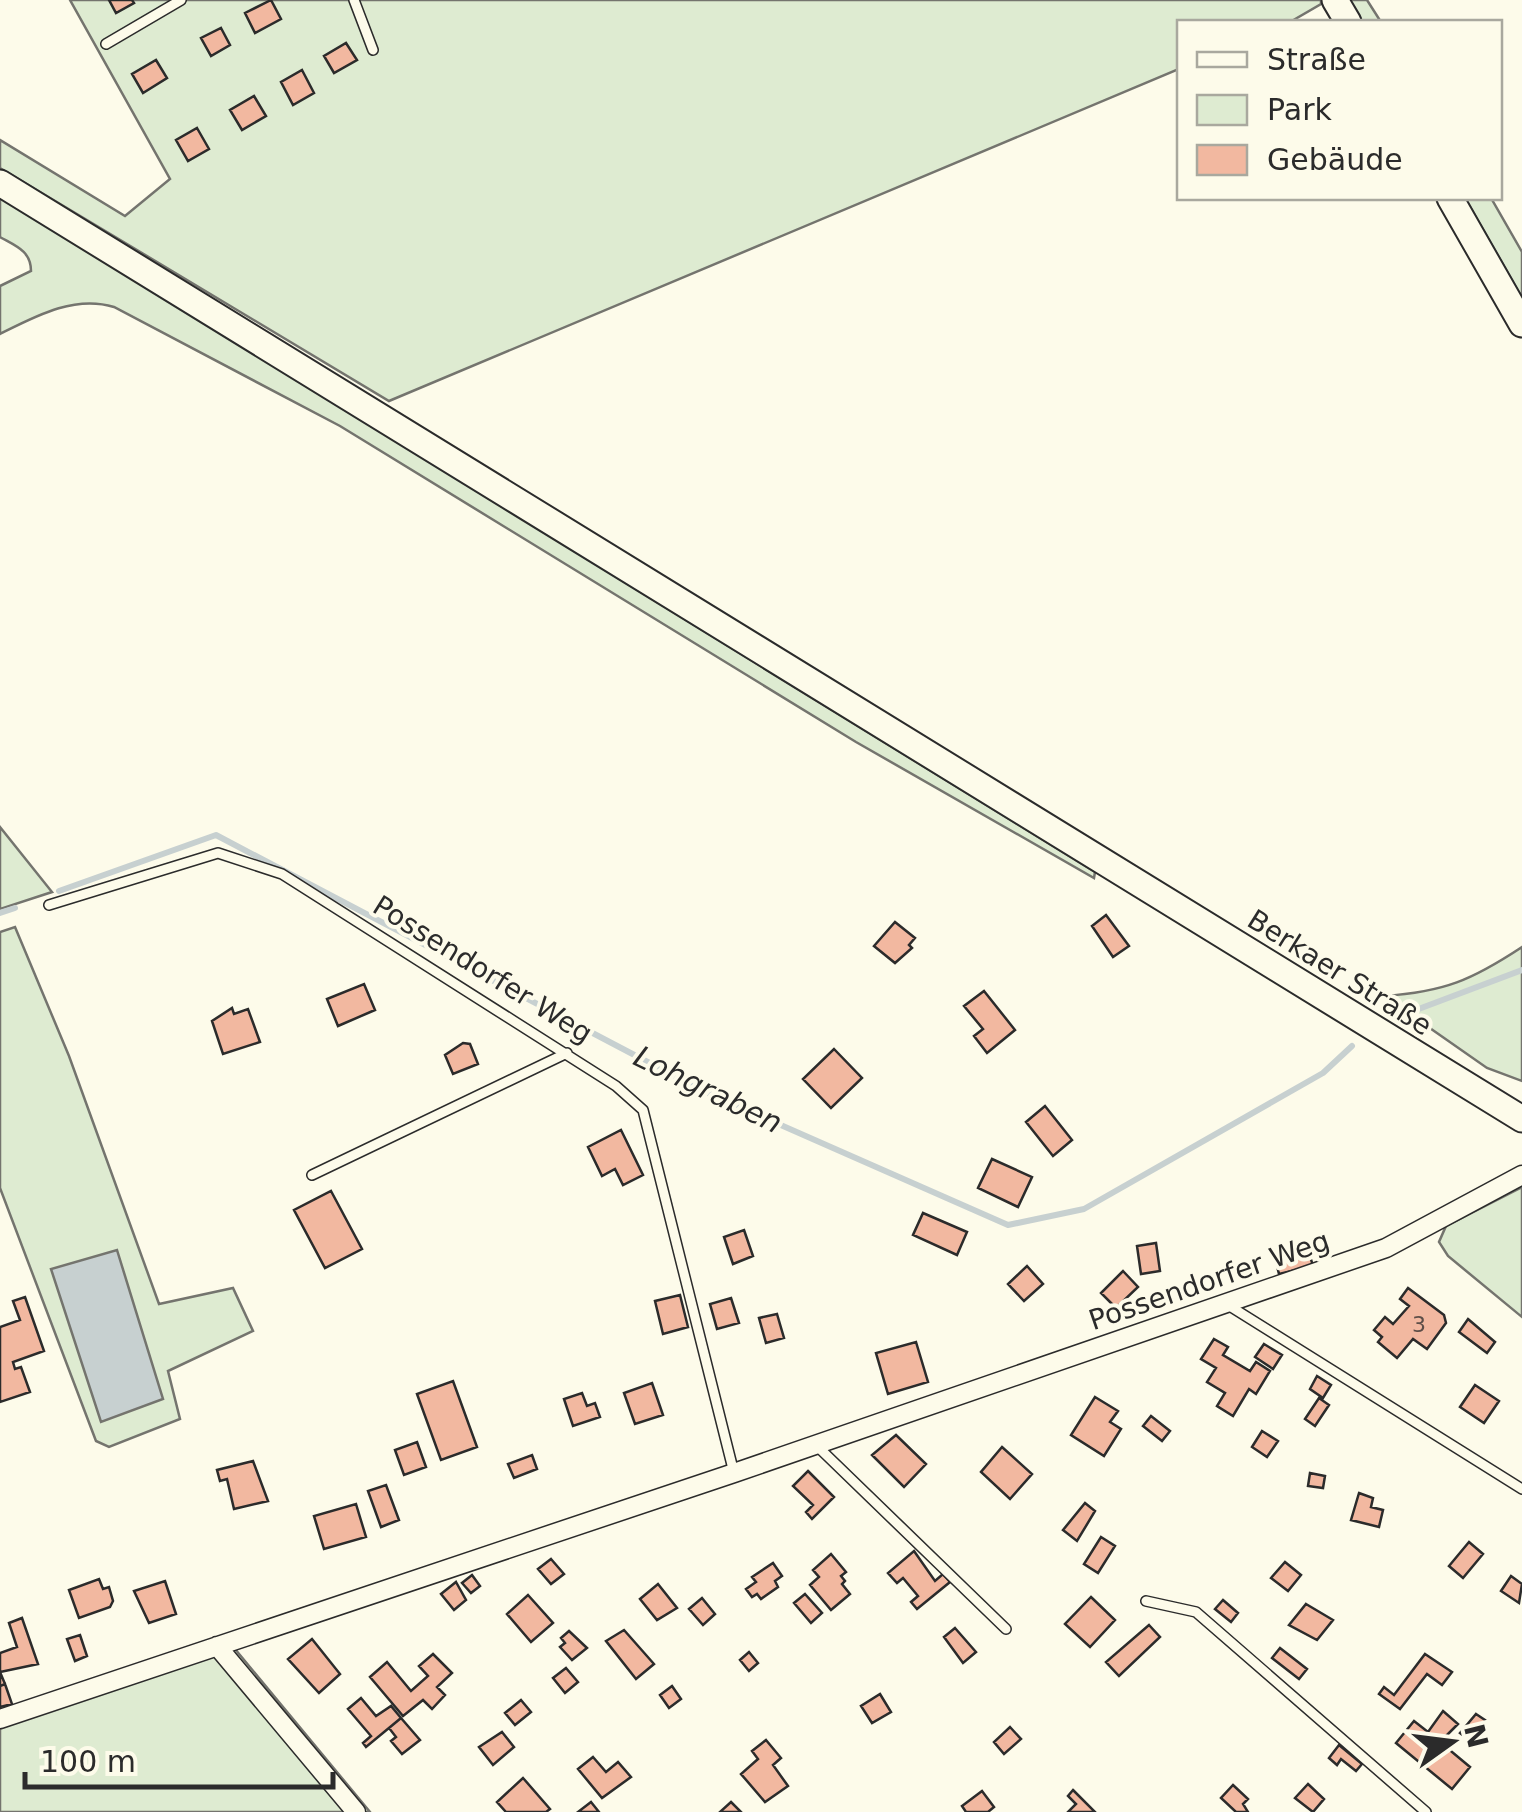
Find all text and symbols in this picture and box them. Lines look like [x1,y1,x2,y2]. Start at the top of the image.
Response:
legend [1177,20,1502,200]
text: Straße [1267,42,1366,77]
text: Park [1267,92,1332,127]
text: Gebäude [1267,142,1403,177]
street label: Possendorfer Weg [367,889,598,1050]
street label: Berkaer Straße [1242,903,1438,1042]
water label: Lohgraben [628,1039,788,1140]
street label: Possendorfer Weg [1085,1224,1334,1337]
house number: 3 [1412,1312,1426,1337]
north arrow [1402,1692,1502,1792]
text: N [1457,1721,1495,1751]
scale bar [25,1727,332,1789]
text: 100 m [40,1744,136,1779]

